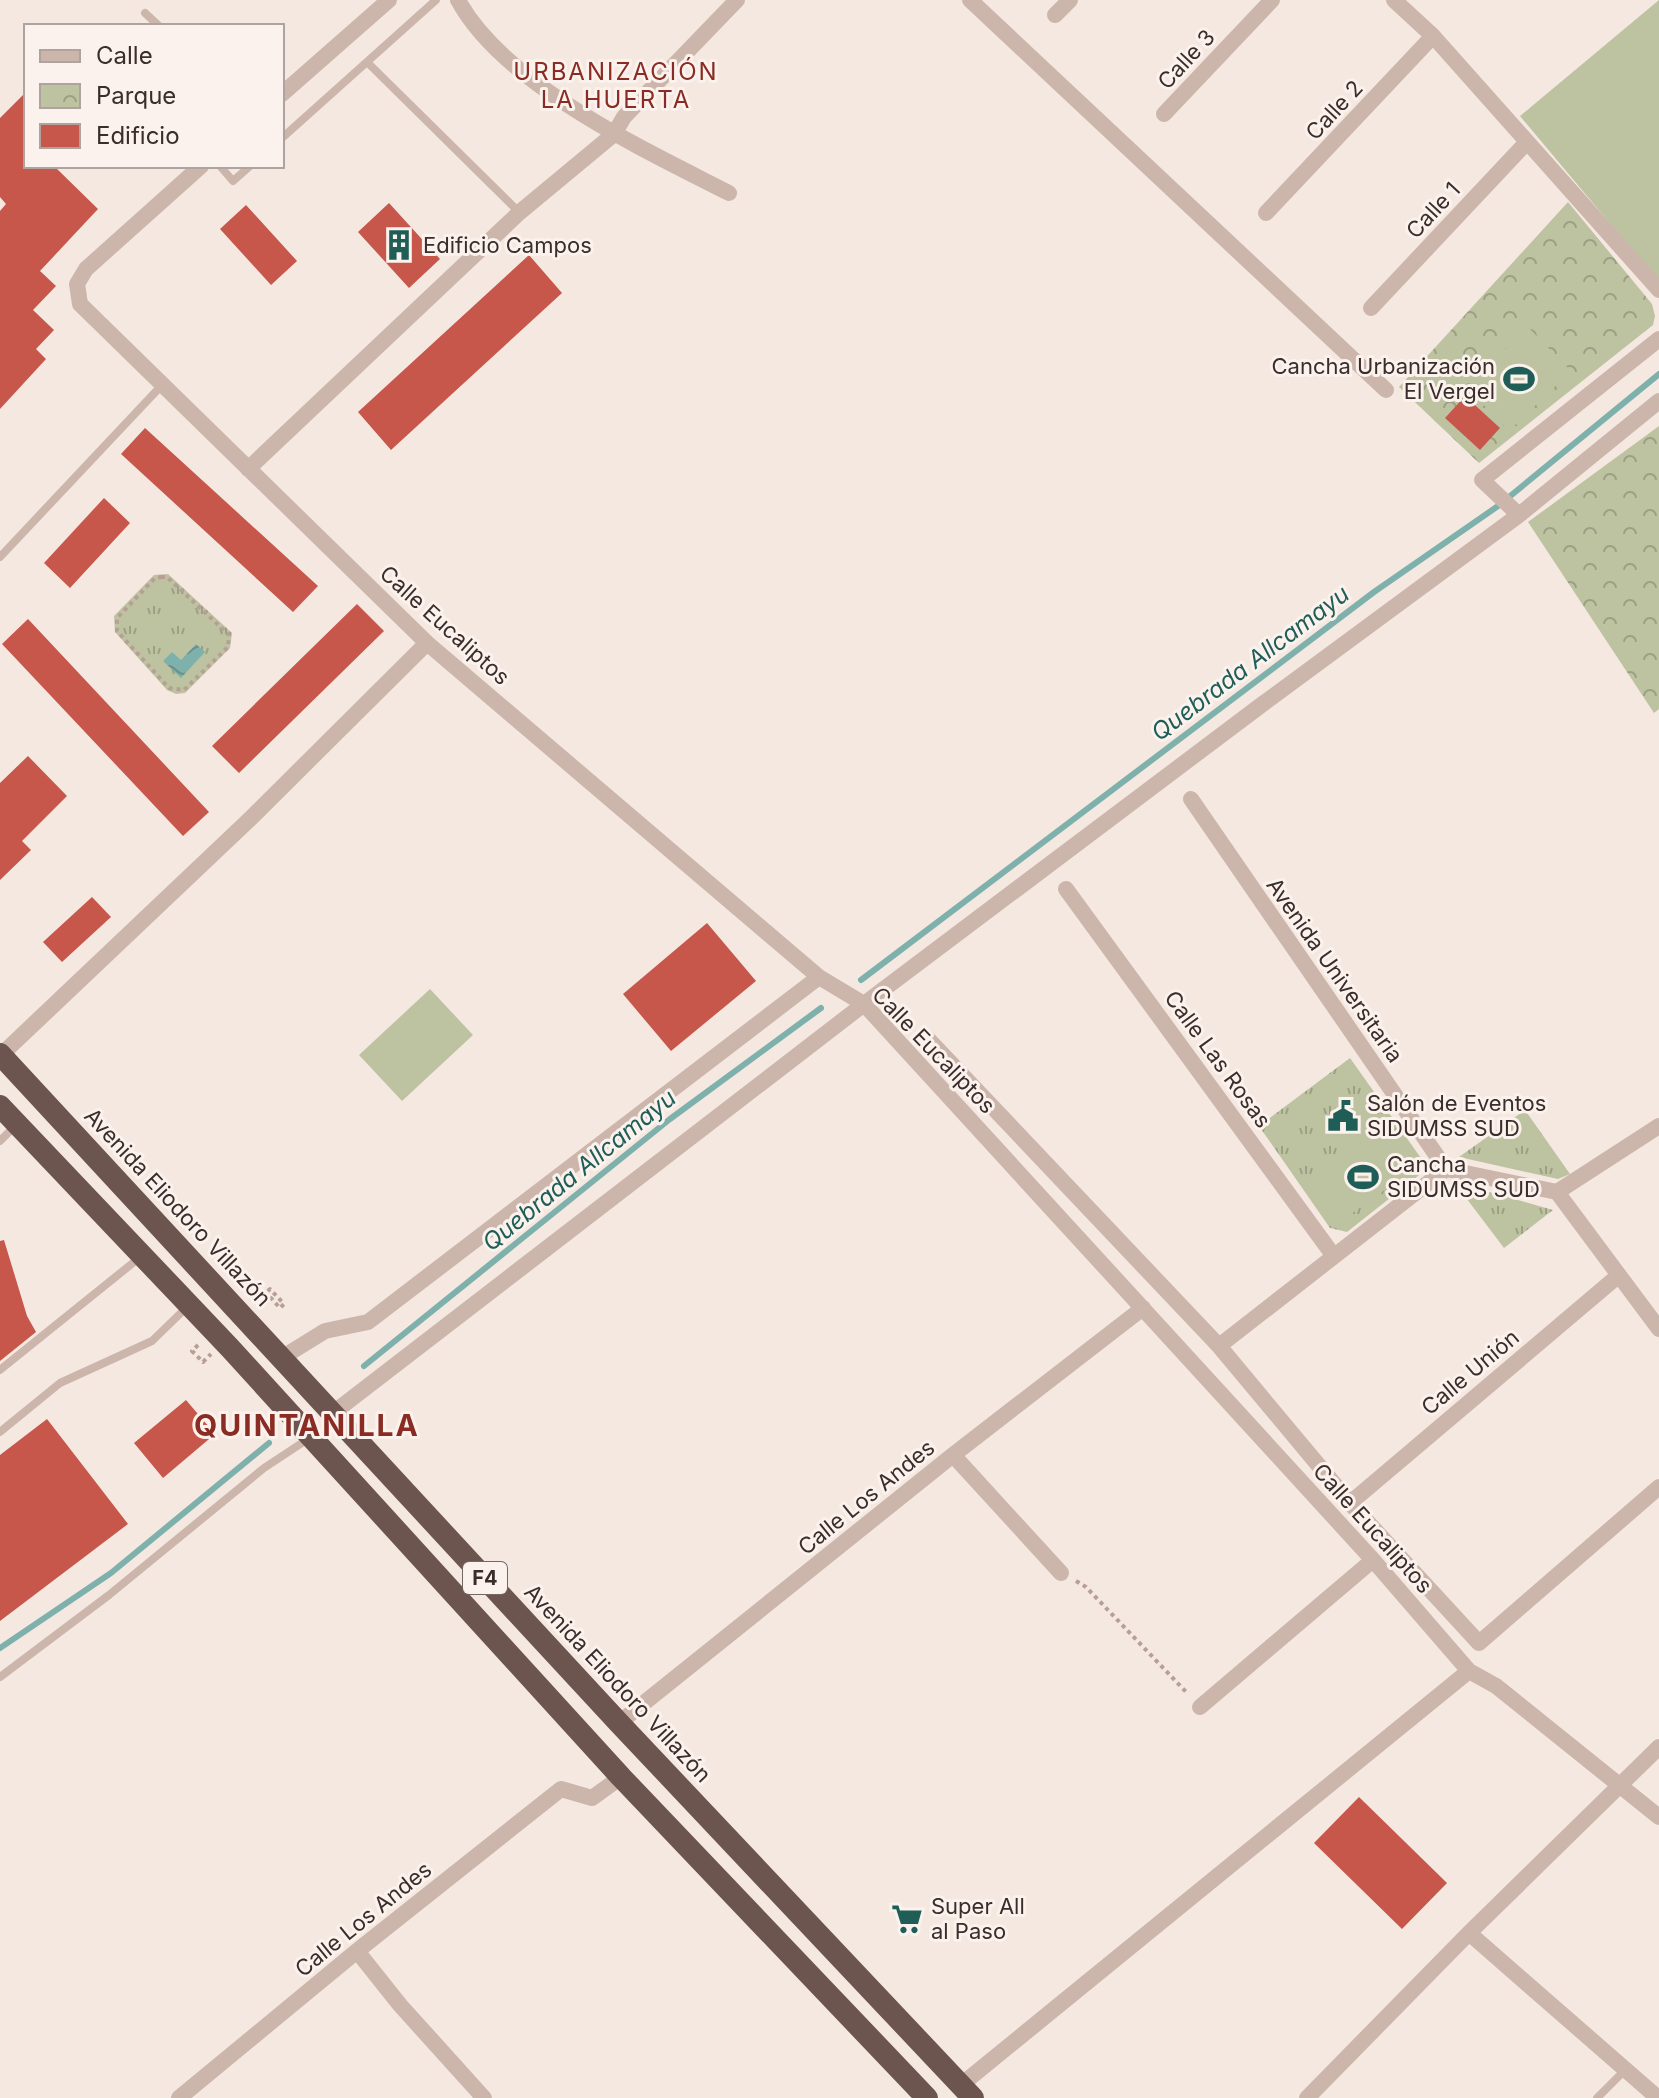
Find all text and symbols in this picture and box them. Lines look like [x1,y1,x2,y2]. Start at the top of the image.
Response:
legend [24,24,284,168]
street label: Calle 3 [1152,24,1220,94]
text: Calle [96,41,153,70]
district label: URBANIZACIÓN LA HUERTA [513,57,719,114]
street label: Calle 2 [1300,75,1368,145]
text: Parque [96,81,176,110]
text: Edificio [96,121,180,150]
street label: Calle 1 [1401,177,1465,243]
building icon: Edificio Campos [382,228,416,262]
place label: Edificio Campos [423,232,592,258]
place label: Cancha Urbanización El Vergel [1272,353,1495,404]
sports icon: Cancha Urbanización El Vergel [1502,362,1536,396]
street label: Calle Eucaliptos [375,560,515,690]
water label: Quebrada Allcamayu [1145,579,1355,747]
street label: Avenida Universitaria [1261,873,1409,1067]
street label: Calle Eucaliptos [867,981,1001,1119]
street label: Calle Las Rosas [1159,985,1277,1133]
water label: Quebrada Allcamayu [476,1083,682,1257]
place label: Salón de Eventos SIDUMSS SUD [1367,1090,1546,1141]
public building icon: Salón de Eventos SIDUMSS SUD [1326,1099,1360,1133]
street label: Avenida Eliodoro Villazón [79,1103,277,1311]
place label: Cancha SIDUMSS SUD [1387,1151,1540,1202]
sports icon: Cancha SIDUMSS SUD [1346,1160,1380,1194]
street label: Calle Unión [1416,1324,1524,1420]
district label: QUINTANILLA [194,1407,420,1443]
street label: Calle Los Andes [793,1434,939,1560]
street label: Calle Eucaliptos [1308,1458,1438,1598]
road number: F4 [463,1562,507,1594]
street label: Avenida Eliodoro Villazón [519,1579,717,1787]
street label: Calle Los Andes [290,1856,436,1982]
place label: Super All al Paso [931,1893,1025,1944]
supermarket icon: Super All al Paso [890,1902,924,1936]

